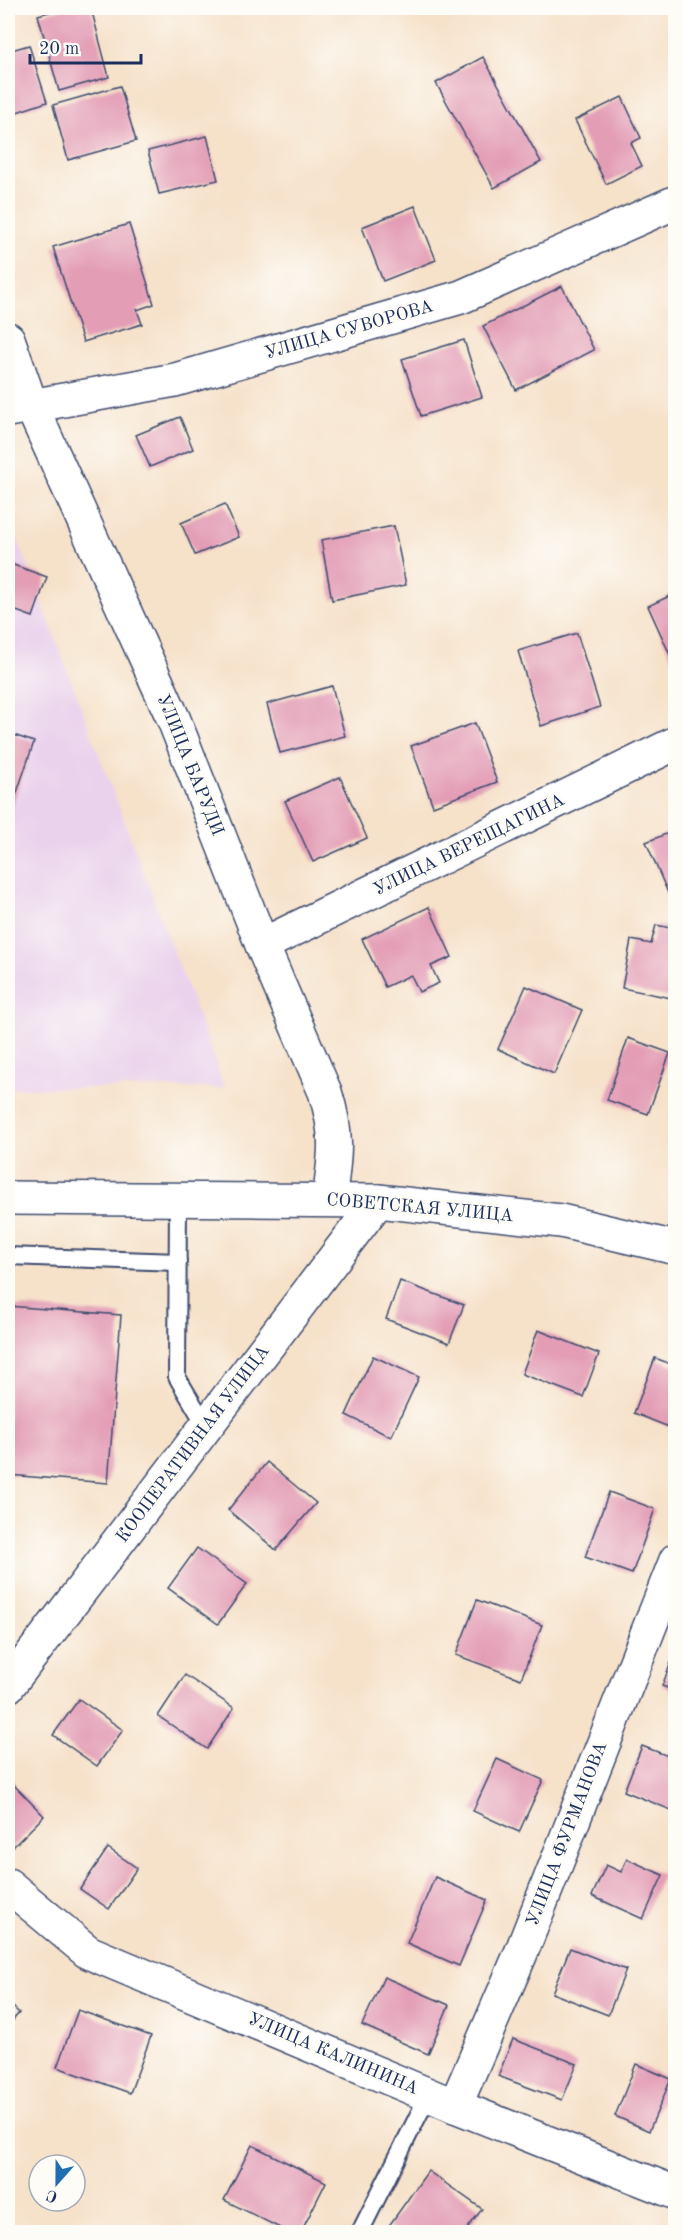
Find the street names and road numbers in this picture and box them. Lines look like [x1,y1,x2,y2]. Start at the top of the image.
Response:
street label: УЛИЦА СУВОРОВА [263,297,436,363]
street label: УЛИЦА БАРУДИ [153,692,227,838]
street label: УЛИЦА ВЕРЕЩАГИНА [371,791,568,899]
street label: СОВЕТСКАЯ УЛИЦА [326,1191,514,1225]
street label: КООПЕРАТИВНАЯ УЛИЦА [113,1342,273,1546]
street label: УЛИЦА ФУРМАНОВА [524,1739,611,1929]
street label: УЛИЦА КАЛИНИНА [245,2010,421,2098]

